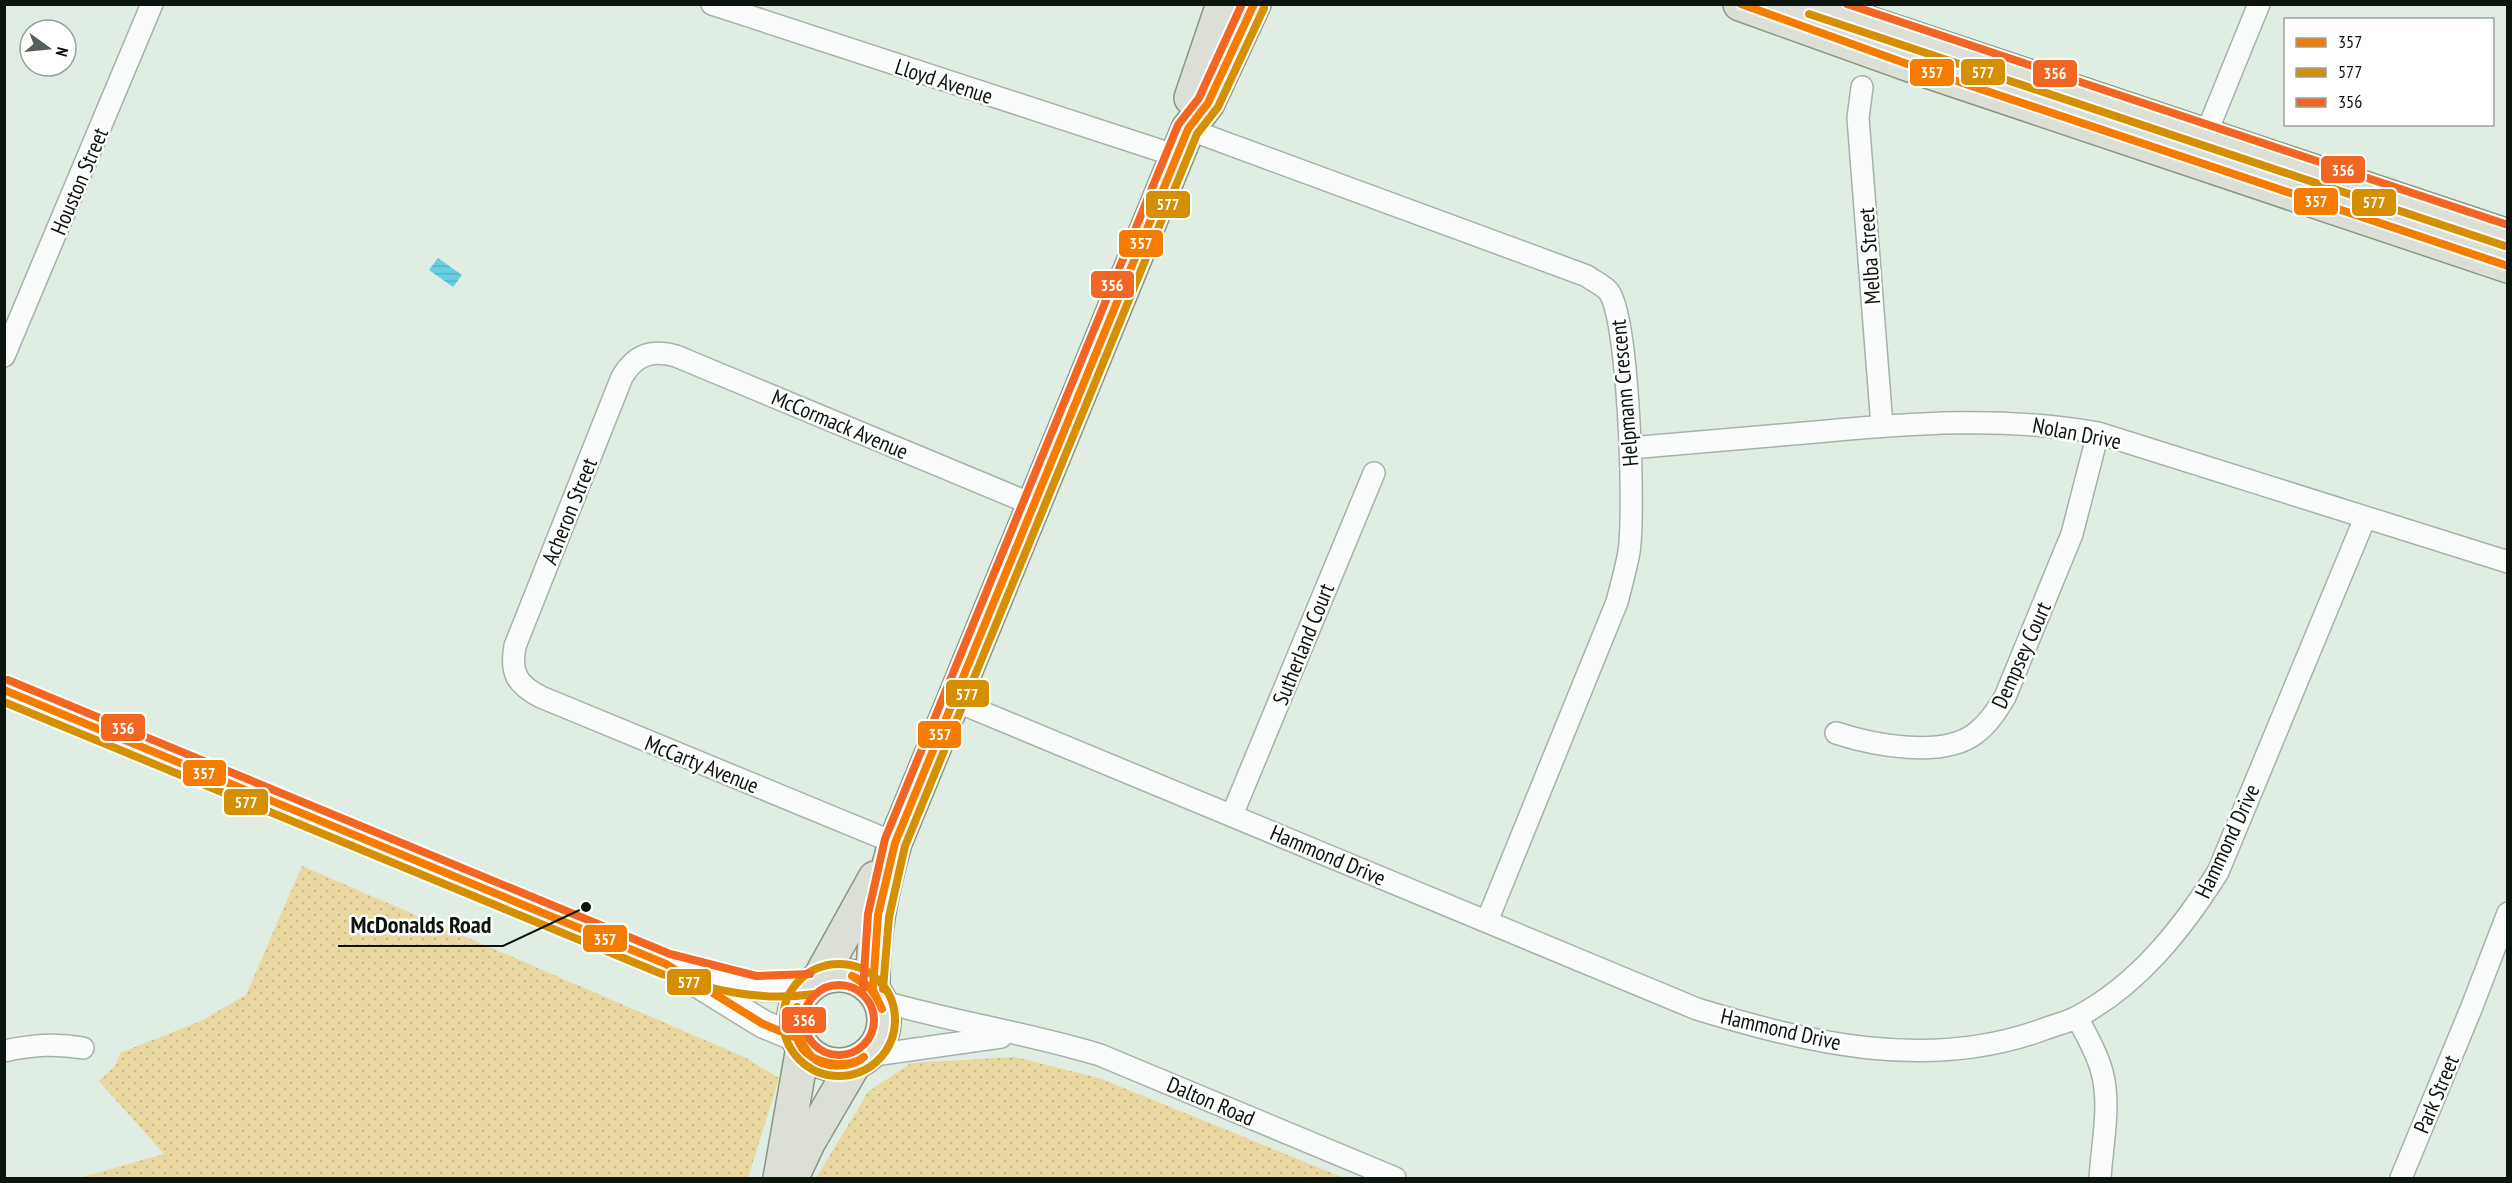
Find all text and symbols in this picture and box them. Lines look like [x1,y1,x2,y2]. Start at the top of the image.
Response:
north arrow [18,18,78,78]
legend [2284,18,2494,126]
text: 357 [2338,30,2362,53]
text: N [52,45,73,59]
street label: Lloyd Avenue [892,52,996,110]
line badge: 357 [1909,58,1955,87]
line badge: 577 [1960,58,2006,86]
line badge: 356 [2032,59,2078,88]
text: 577 [2338,60,2362,83]
text: 357 [1921,62,1943,82]
text: 577 [1972,62,1994,82]
text: 356 [2044,63,2067,83]
text: 356 [2338,90,2362,113]
street label: Houston Street [44,123,114,239]
line badge: 356 [2320,155,2366,184]
text: 356 [2332,160,2355,180]
line badge: 357 [2293,187,2339,216]
line badge: 577 [2351,188,2397,217]
line badge: 577 [1145,190,1191,219]
text: 357 [2305,191,2327,211]
text: 577 [2363,192,2385,212]
text: 577 [1157,194,1179,214]
street label: Melba Street [1852,207,1886,305]
line badge: 357 [1118,229,1164,258]
text: 357 [1130,233,1152,253]
line badge: 356 [1090,270,1135,299]
text: 356 [1101,275,1124,295]
street label: Helpmann Crescent [1604,318,1644,468]
street label: McCormack Avenue [768,383,912,465]
street label: Nolan Drive [2030,411,2124,455]
street label: Acheron Street [535,454,603,568]
street label: Sutherland Court [1266,579,1340,709]
street label: Dempsey Court [1985,597,2057,713]
line badge: 577 [945,679,990,708]
text: 577 [956,684,978,704]
line badge: 356 [100,713,146,742]
text: 356 [112,718,135,738]
line badge: 357 [917,720,962,749]
text: 357 [929,724,951,744]
street label: McCarty Avenue [641,728,763,800]
line badge: 357 [182,759,227,787]
text: 357 [193,763,215,783]
street label: Hammond Drive [2188,780,2266,902]
line badge: 577 [223,788,269,816]
text: 577 [235,792,257,812]
street label: Hammond Drive [1266,818,1390,892]
callout: McDonalds Road [338,904,503,946]
text: McDonalds Road [351,909,491,940]
line badge: 357 [582,924,628,953]
text: 357 [594,929,616,949]
line badge: 577 [666,968,712,996]
text: 577 [678,972,700,992]
street label: Hammond Drive [1718,1002,1844,1056]
line badge: 356 [781,1006,827,1034]
text: 356 [793,1010,816,1030]
street label: Park Street [2407,1051,2465,1137]
street label: Dalton Road [1163,1070,1259,1132]

